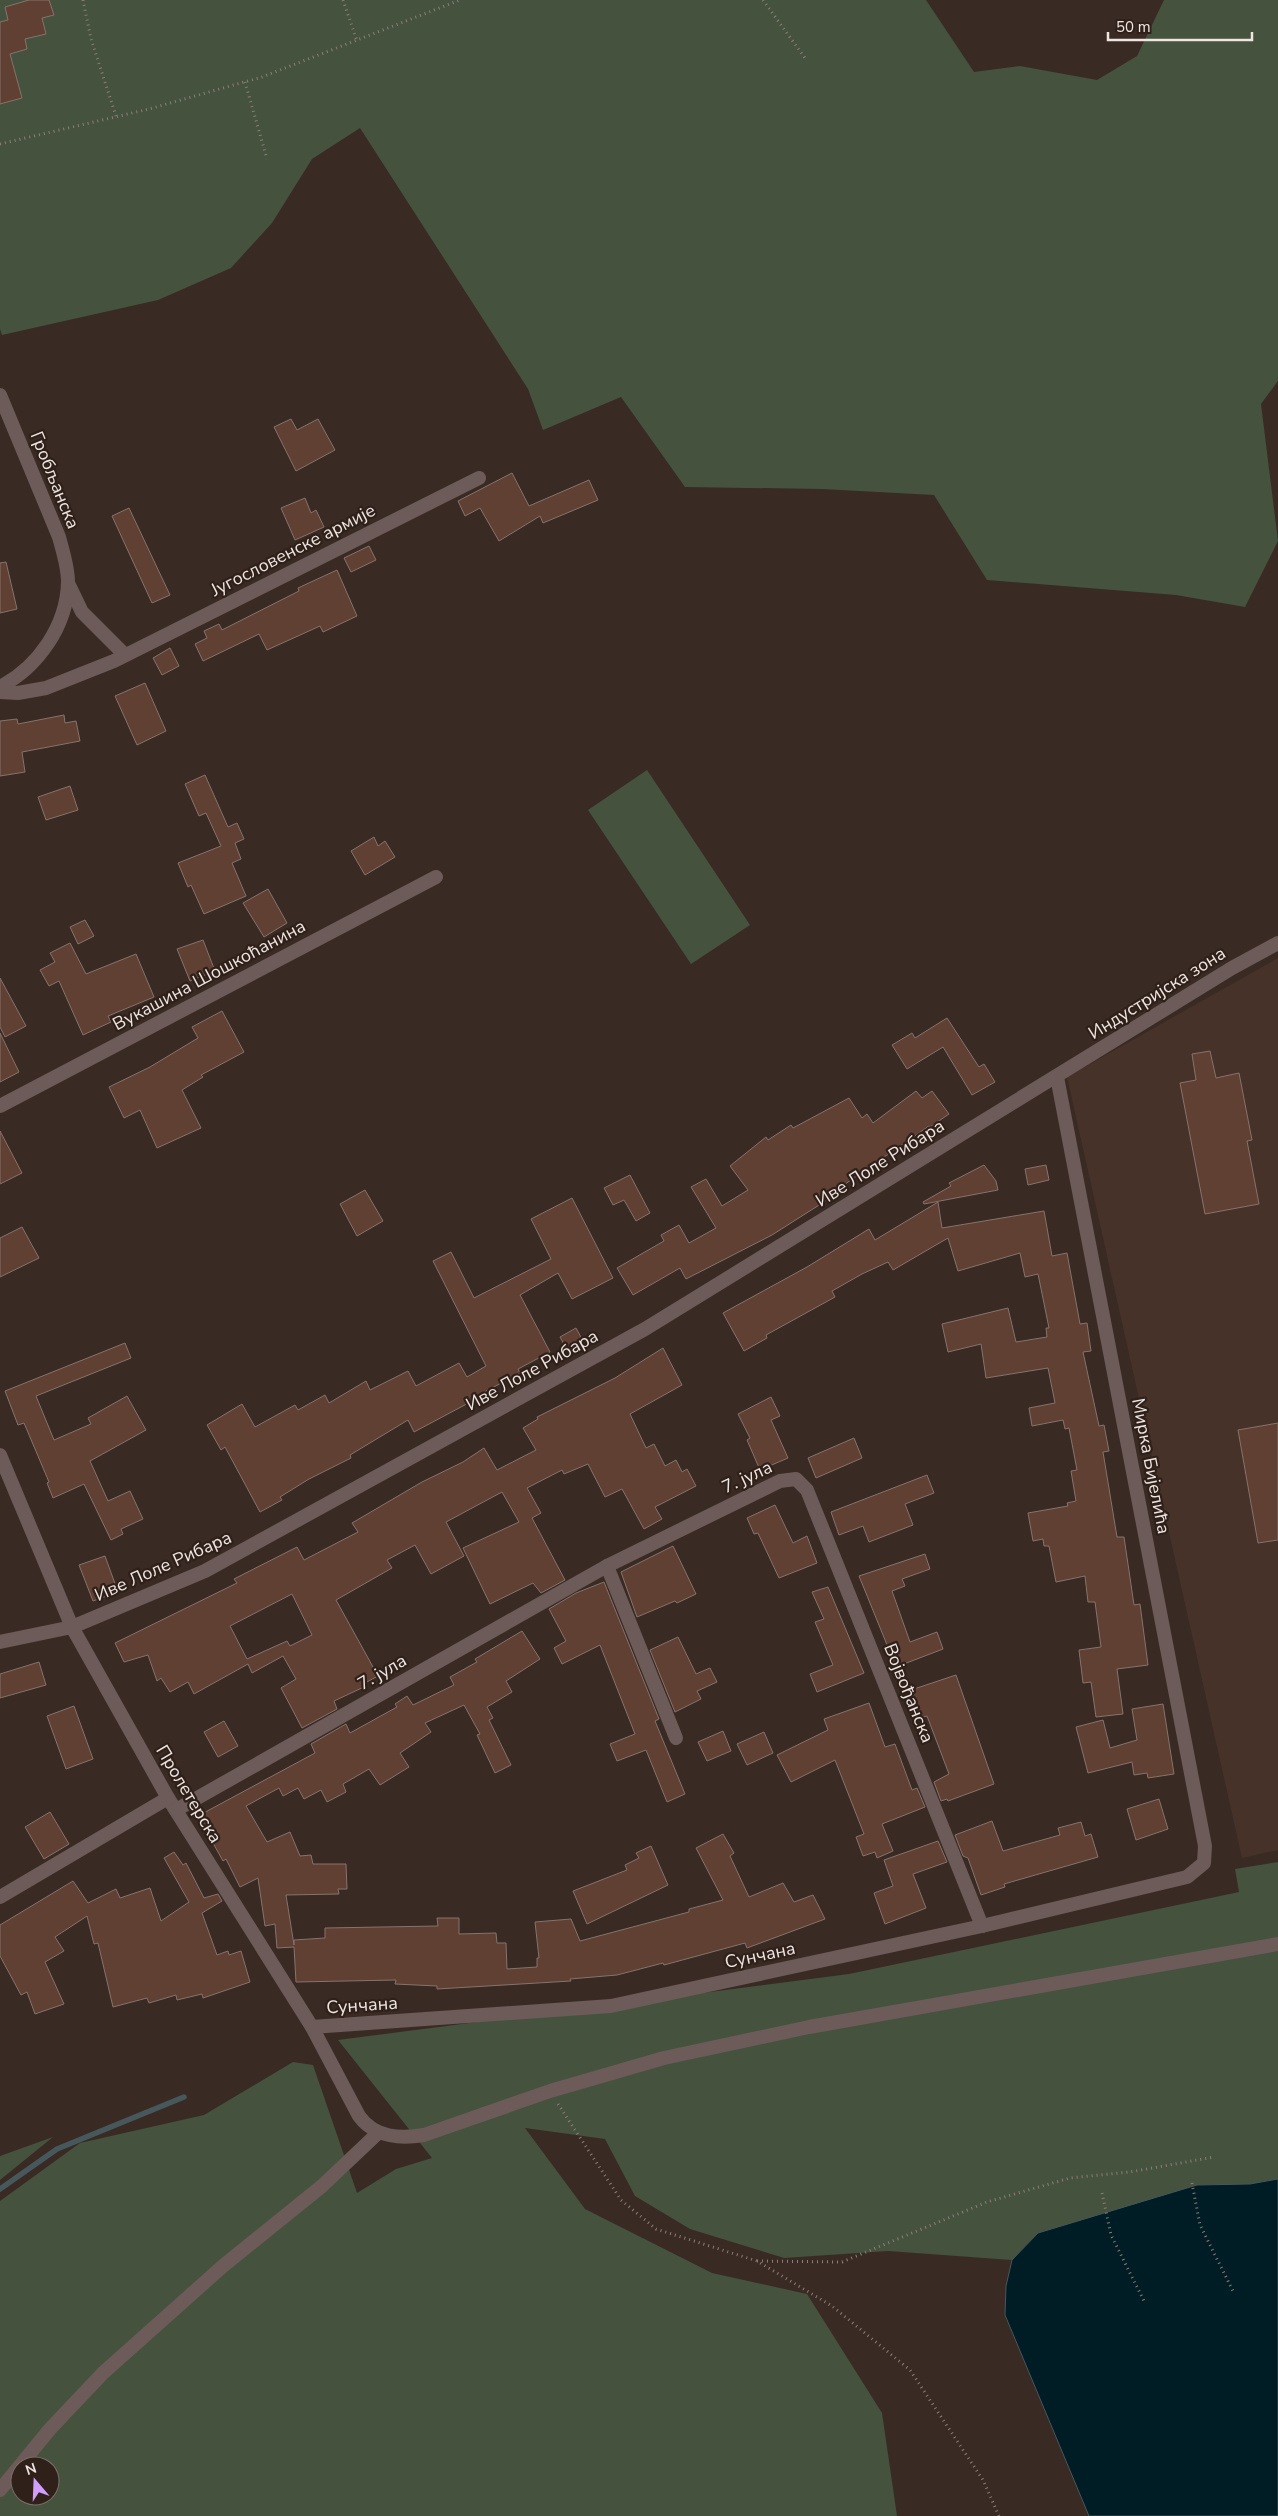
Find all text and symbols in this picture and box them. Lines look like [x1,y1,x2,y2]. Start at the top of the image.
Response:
scale bar [1108,10,1252,42]
text: 50 m [1116,17,1151,37]
street label: Гробљанска [25,428,85,532]
street label: Југословенске армије [206,498,379,602]
street label: Вукашина Шошкоћанина [108,914,310,1036]
street label: Индустријска зона [1084,941,1230,1045]
street label: Иве Лоле Рибара [811,1114,949,1212]
street label: Иве Лоле Рибара [462,1324,602,1416]
street label: Мирка Бијелића [1126,1396,1176,1536]
street label: 7. јула [718,1455,776,1499]
street label: Иве Лоле Рибара [91,1525,235,1607]
street label: Војвођанска [878,1640,940,1746]
street label: 7. јула [353,1648,411,1696]
street label: Пролетерска [150,1740,228,1848]
street label: Сунчана [722,1936,798,1974]
street label: Сунчана [325,1991,399,2019]
north arrow [10,2456,60,2506]
text: N [23,2458,39,2480]

